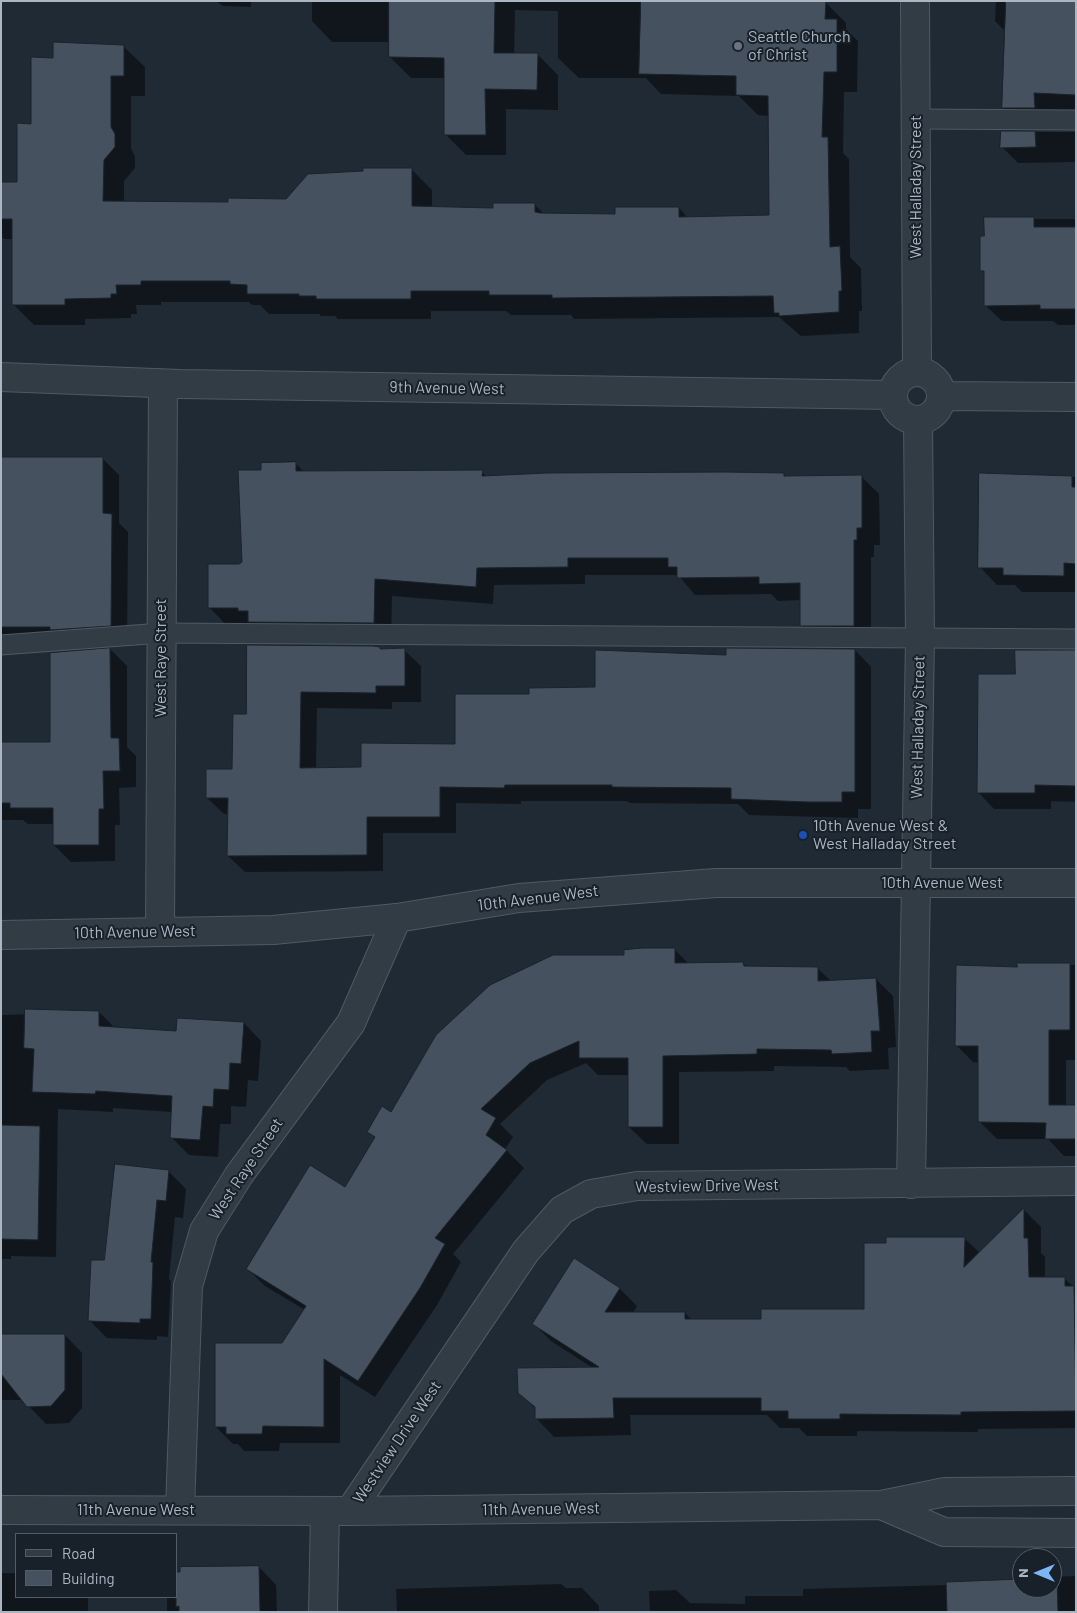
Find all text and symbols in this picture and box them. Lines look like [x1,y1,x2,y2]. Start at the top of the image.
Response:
place label: Seattle Church of Christ [748,27,851,65]
marker: Seattle Church of Christ [732,40,744,52]
street label: West Halladay Street [906,115,926,259]
street label: 9th Avenue West [389,377,505,399]
street label: West Raye Street [151,599,171,717]
street label: West Halladay Street [907,655,929,799]
place label: 10th Avenue West & West Halladay Street [813,816,957,854]
marker: 10th Avenue West & West Halladay Street [797,829,809,841]
street label: 10th Avenue West [881,873,1003,893]
street label: 10th Avenue West [477,881,599,915]
street label: 10th Avenue West [74,921,196,943]
street label: West Raye Street [205,1114,287,1224]
street label: Westview Drive West [635,1175,779,1197]
street label: Westview Drive West [349,1377,445,1507]
street label: 11th Avenue West [482,1498,600,1520]
street label: 11th Avenue West [77,1500,195,1520]
legend [15,1533,178,1598]
text: Road [62,1544,95,1562]
north arrow [1012,1548,1062,1598]
text: N [1014,1568,1031,1578]
text: Building [62,1569,115,1587]

